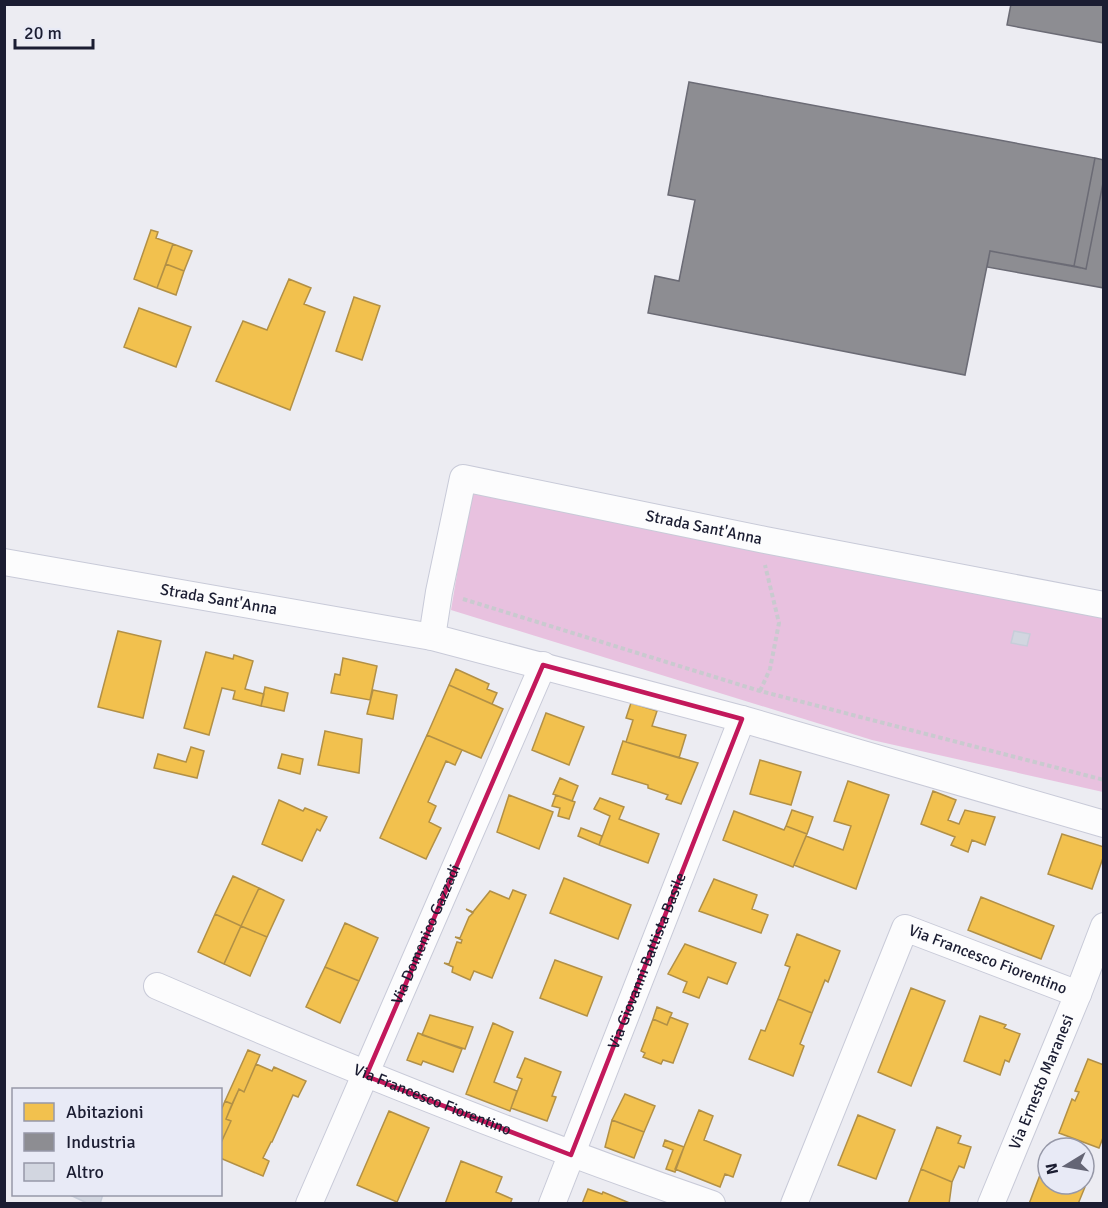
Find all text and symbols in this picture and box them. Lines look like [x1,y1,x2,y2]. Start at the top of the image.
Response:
scale bar [15,12,93,50]
text: 20 m [24,22,62,44]
street label: Strada Sant'Anna [644,506,764,549]
street label: Strada Sant'Anna [159,580,279,620]
street label: Via Domenico Gazzadi [387,861,465,1007]
street label: Via Giovanni Battista Basile [604,870,691,1052]
street label: Via Francesco Fiorentino [906,920,1070,999]
street label: Via Ernesto Maranesi [1005,1012,1078,1153]
street label: Via Francesco Fiorentino [350,1060,514,1140]
legend [12,1088,222,1196]
text: Abitazioni [66,1101,144,1123]
text: Industria [66,1131,136,1153]
north arrow [1036,1136,1096,1196]
text: Altro [66,1161,104,1183]
text: N [1041,1161,1063,1176]

